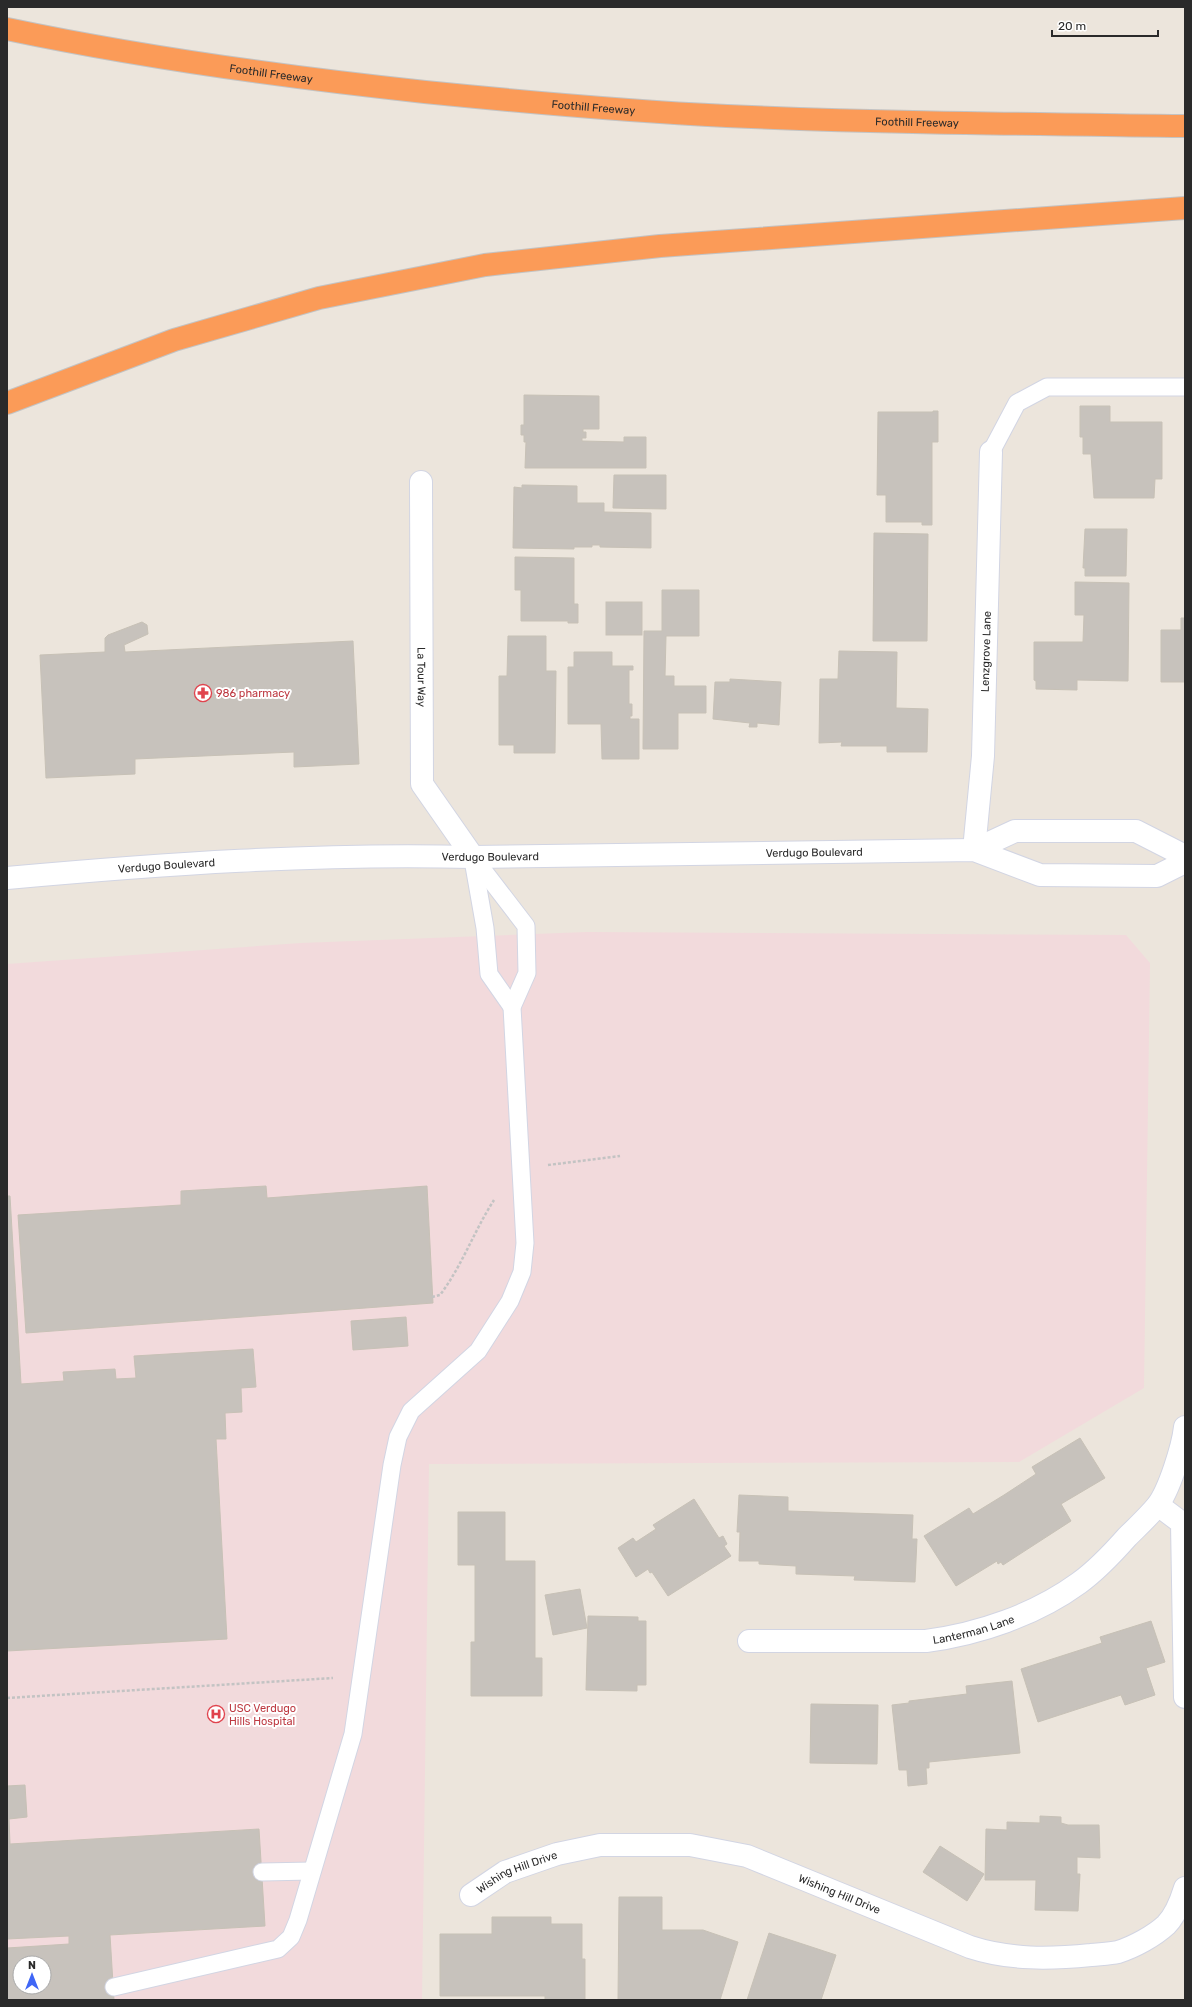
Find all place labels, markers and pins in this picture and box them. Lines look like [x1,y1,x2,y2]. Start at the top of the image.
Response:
pharmacy icon: 986 pharmacy [193,683,213,703]
place label: 986 pharmacy [216,687,290,700]
place label: USC Verdugo Hills Hospital [229,1702,296,1728]
hospital icon: USC Verdugo Hills Hospital [206,1704,226,1724]

